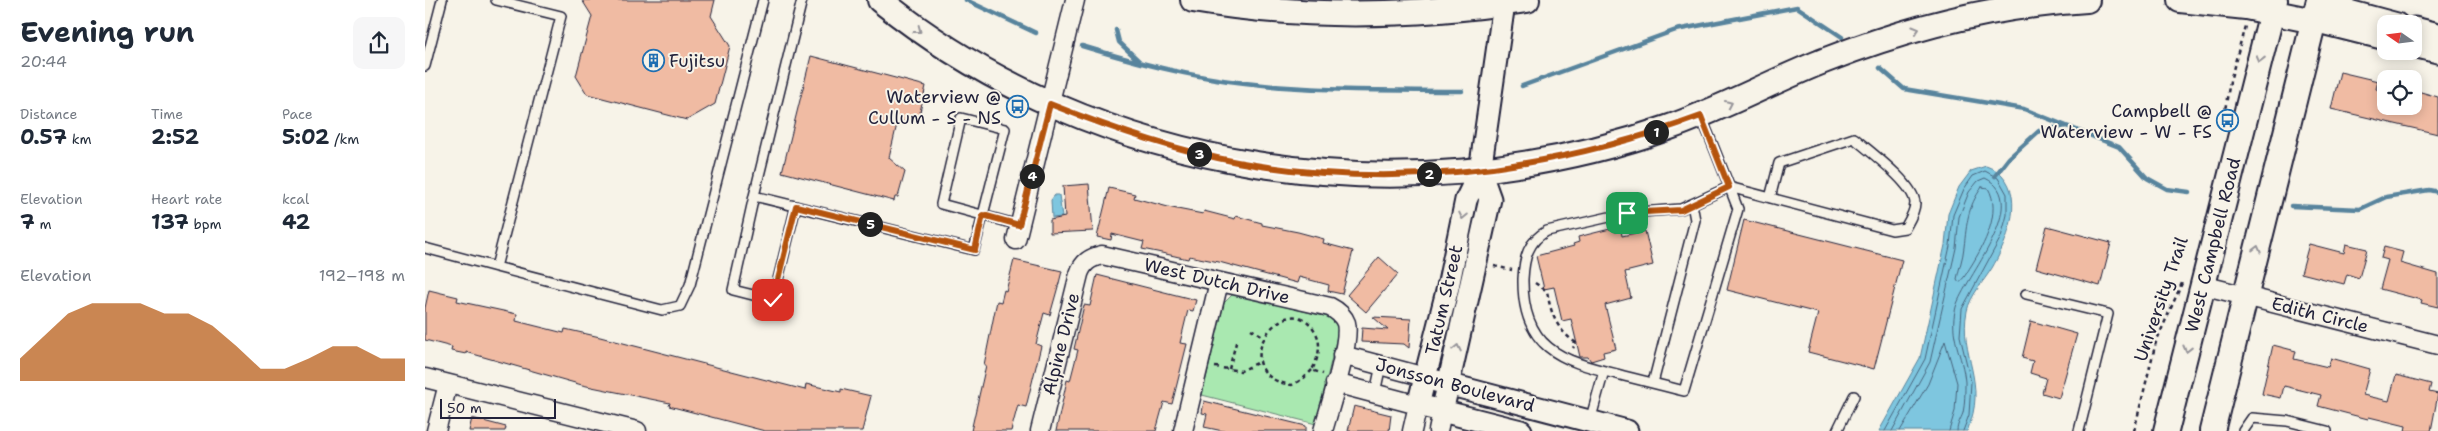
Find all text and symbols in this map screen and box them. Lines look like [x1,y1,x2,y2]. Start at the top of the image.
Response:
text: Evening run [20,13,195,51]
north arrow [2377,15,2423,60]
map controls [2377,15,2422,115]
button: share [353,17,405,69]
one-way arrow [912,24,921,32]
one-way arrow [1912,26,1920,36]
building icon: Fujitsu [641,49,665,73]
place label: Fujitsu [669,49,725,73]
text: 20:44 [20,51,67,72]
one-way arrow [2255,54,2266,63]
button: locate [2377,70,2422,115]
place label: Waterview @ Cullum - S - NS [868,85,1001,130]
bus stop icon: Waterview @ Cullum - S - NS [1005,95,1029,119]
place label: Campbell @ Waterview - W - FS [2040,99,2212,144]
one-way arrow [1724,100,1733,110]
text: Distance [20,105,77,123]
text: Time [151,105,183,123]
text: Pace [282,105,313,123]
bus stop icon: Campbell @ Waterview - W - FS [2216,109,2240,133]
pin: 1 [1643,120,1669,144]
text: 0.57 [20,123,67,151]
text: 2:52 [151,123,199,151]
text: 5:02 [282,123,330,151]
text: 1 [1653,123,1660,141]
text: km [67,130,92,148]
text: /km [330,130,359,148]
pin: 3 [1187,142,1211,166]
text: 3 [1195,145,1204,163]
street label: West Campbell Road [2180,155,2246,335]
pin: 2 [1417,162,1441,186]
pin: 4 [1019,164,1045,188]
text: 2 [1425,165,1434,183]
text: 4 [1028,167,1037,185]
text: Elevation [20,190,83,208]
text: Heart rate [151,190,222,208]
text: kcal [282,190,309,208]
pin [1606,192,1648,234]
icon: arrive [1613,199,1641,227]
text: 7 [20,208,35,236]
text: 137 [151,208,189,236]
text: 42 [282,208,310,236]
pin: 5 [857,212,883,236]
one-way arrow [1458,212,1469,221]
text: m [35,215,52,233]
text: bpm [189,215,222,233]
text: 5 [866,215,875,233]
street label: University Trail [2128,233,2194,365]
street label: Tatum Street [1420,242,1468,357]
one-way arrow [2251,244,2262,253]
street label: West Dutch Drive [1142,253,1292,309]
text: Elevation [20,265,92,286]
text: 192–198 m [319,265,405,286]
pin [752,279,794,321]
icon: check [759,286,787,314]
street label: Alpine Drive [1037,290,1085,398]
street label: Edith Circle [2269,291,2371,339]
one-way arrow [1451,343,1462,352]
one-way arrow [2182,345,2192,353]
street label: Jonsson Boulevard [1373,352,1537,418]
scale bar [440,396,556,419]
text: 50 m [447,399,482,417]

